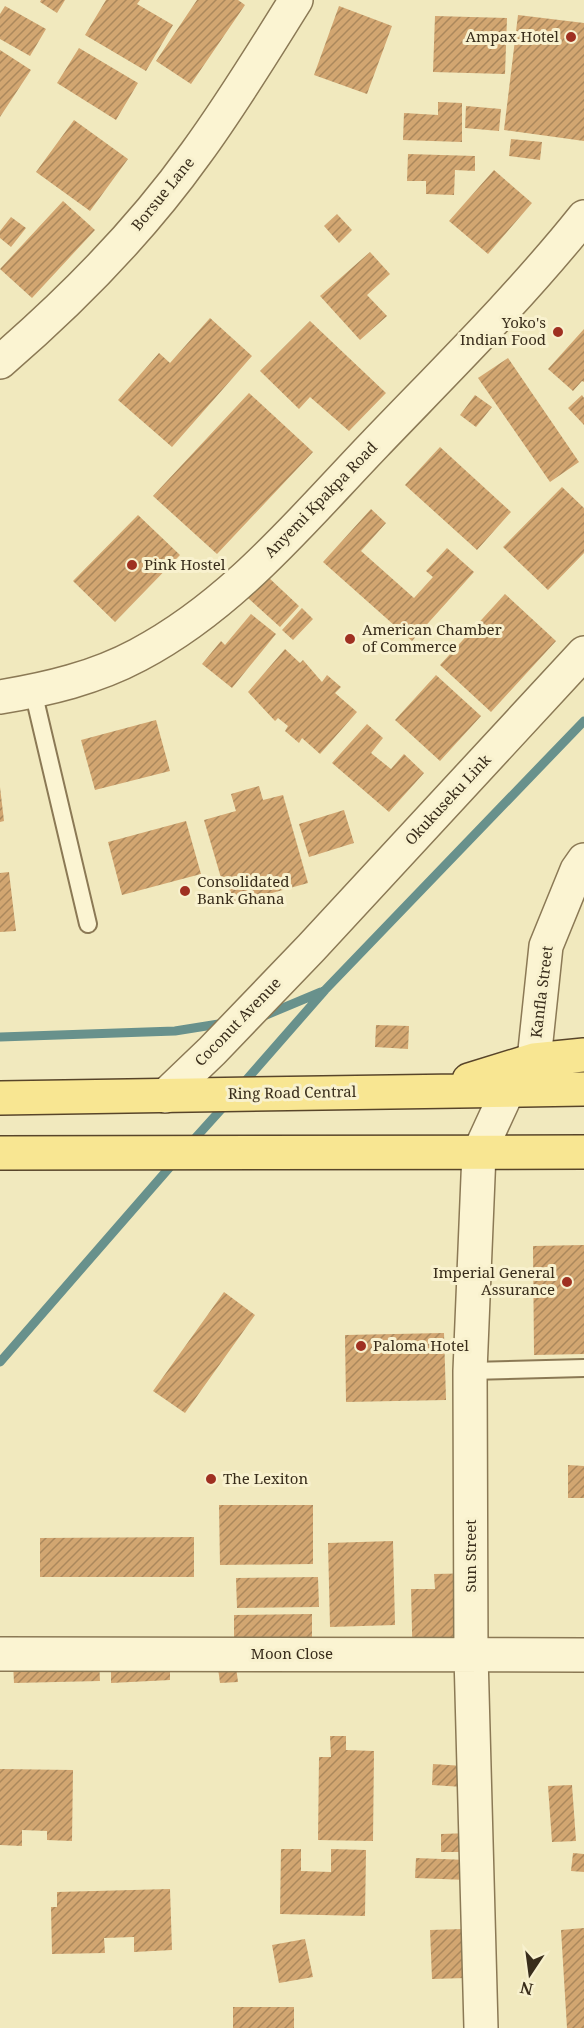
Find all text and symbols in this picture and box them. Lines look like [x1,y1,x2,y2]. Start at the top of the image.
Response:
place label: Ampax Hotel [466,26,559,46]
marker: Ampax Hotel [564,30,578,44]
street label: Borsue Lane [126,152,198,234]
place label: Yoko's Indian Food [460,312,546,349]
marker: Yoko's Indian Food [551,325,565,339]
street label: Anyemi Kpakpa Road [260,437,381,562]
place label: Pink Hostel [144,554,226,574]
marker: Pink Hostel [125,558,139,572]
place label: American Chamber of Commerce [362,619,502,656]
marker: American Chamber of Commerce [343,632,357,646]
street label: Okukuseku Link [400,749,495,849]
place label: Consolidated Bank Ghana [197,871,290,908]
marker: Consolidated Bank Ghana [178,884,192,898]
street label: Kanfla Street [525,945,557,1039]
street label: Coconut Avenue [190,973,285,1070]
street label: Ring Road Central [228,1081,357,1103]
place label: Imperial General Assurance [433,1262,555,1299]
marker: Imperial General Assurance [560,1275,574,1289]
place label: Paloma Hotel [373,1335,469,1355]
marker: Paloma Hotel [354,1339,368,1353]
place label: The Lexiton [223,1468,308,1488]
marker: The Lexiton [204,1472,218,1486]
street label: Sun Street [460,1519,480,1593]
street label: Moon Close [251,1643,333,1663]
north arrow [500,1944,560,2004]
text: N [518,1976,535,2001]

